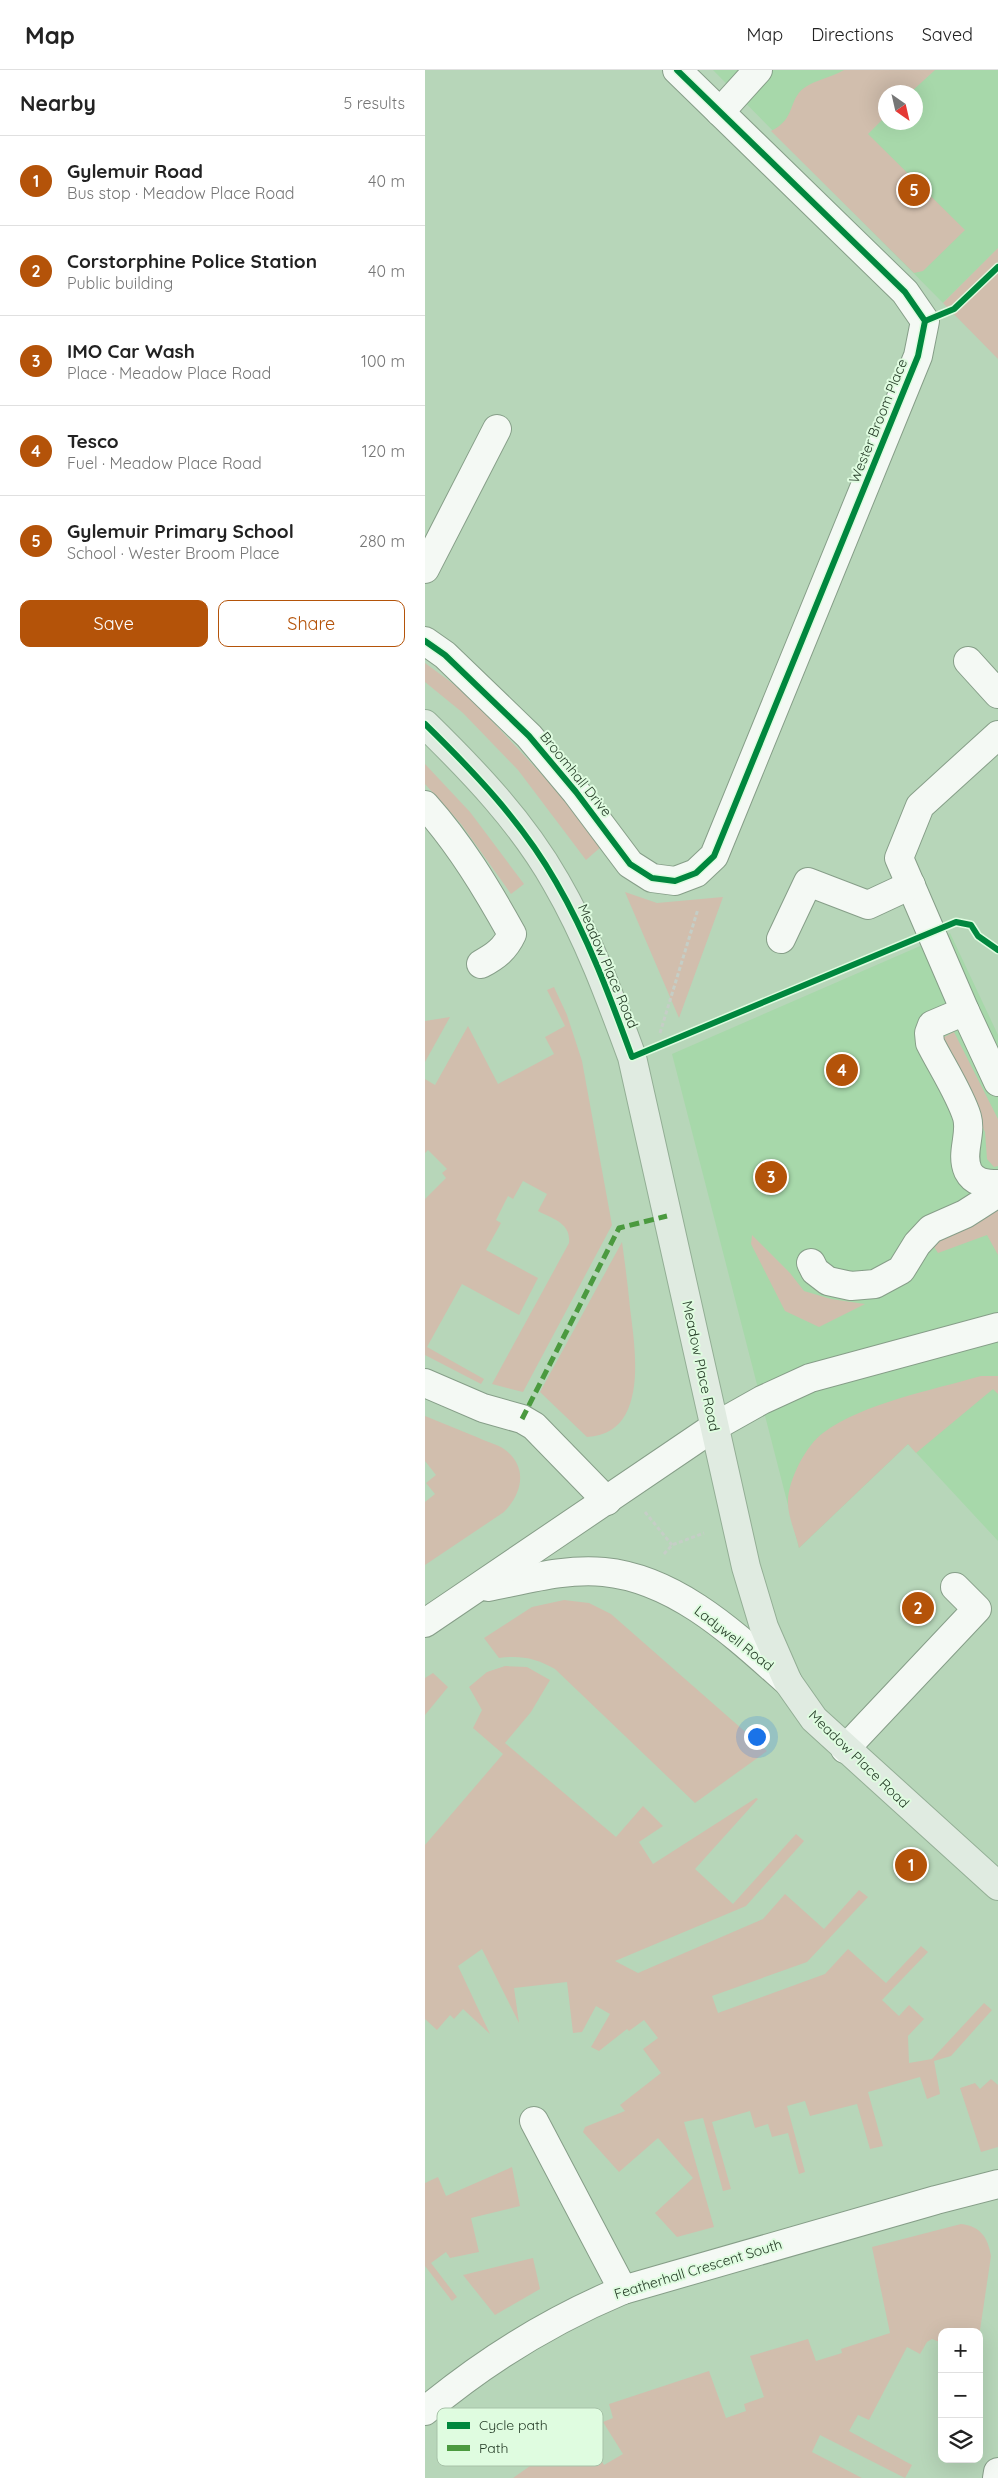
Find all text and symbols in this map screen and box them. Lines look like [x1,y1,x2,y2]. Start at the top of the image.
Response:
text: Map [25,20,75,50]
text: Map [746,23,783,46]
text: Directions [811,23,894,46]
text: Saved [922,23,973,46]
north arrow [878,85,923,130]
text: Nearby [20,90,96,116]
text: 5 results [344,93,405,113]
text: Gylemuir Road [67,159,203,183]
text: 1 [33,171,39,191]
text: 40 m [368,171,405,191]
pin: 5 [898,171,930,209]
text: Bus stop · Meadow Place Road [67,183,295,203]
text: Corstorphine Police Station [67,249,317,273]
text: 2 [31,261,41,281]
text: 40 m [368,261,405,281]
text: Public building [67,273,173,293]
text: IMO Car Wash [67,339,195,363]
text: 3 [32,351,40,371]
text: 100 m [361,351,405,371]
street label: Wester Broom Place [845,356,911,486]
text: Place · Meadow Place Road [67,363,271,383]
text: Tesco [67,429,119,453]
text: 4 [31,441,41,461]
text: 120 m [362,441,405,461]
text: Fuel · Meadow Place Road [67,453,262,473]
text: Gylemuir Primary School [67,519,294,543]
text: 5 [31,531,41,551]
text: 280 m [359,531,405,551]
text: School · Wester Broom Place [67,543,280,563]
button: Save [20,600,208,647]
button: Share [218,600,405,647]
street label: Broomhall Drive [536,728,616,820]
street label: Meadow Place Road [574,901,642,1031]
pin: 4 [826,1051,858,1089]
pin: 3 [755,1158,787,1196]
street label: Meadow Place Road [678,1299,724,1433]
pin: 2 [902,1589,934,1627]
street label: Ladywell Road [691,1601,777,1675]
street label: Meadow Place Road [805,1706,913,1812]
your location [744,1724,770,1750]
pin: 1 [895,1846,927,1884]
street label: Featherhall Crescent South [612,2235,784,2303]
map controls [938,2328,983,2463]
button: + [938,2328,983,2373]
button: − [938,2373,983,2418]
legend [437,2408,603,2466]
text: Cycle path [479,2416,548,2434]
button: layers [938,2418,983,2463]
text: Path [479,2439,508,2457]

